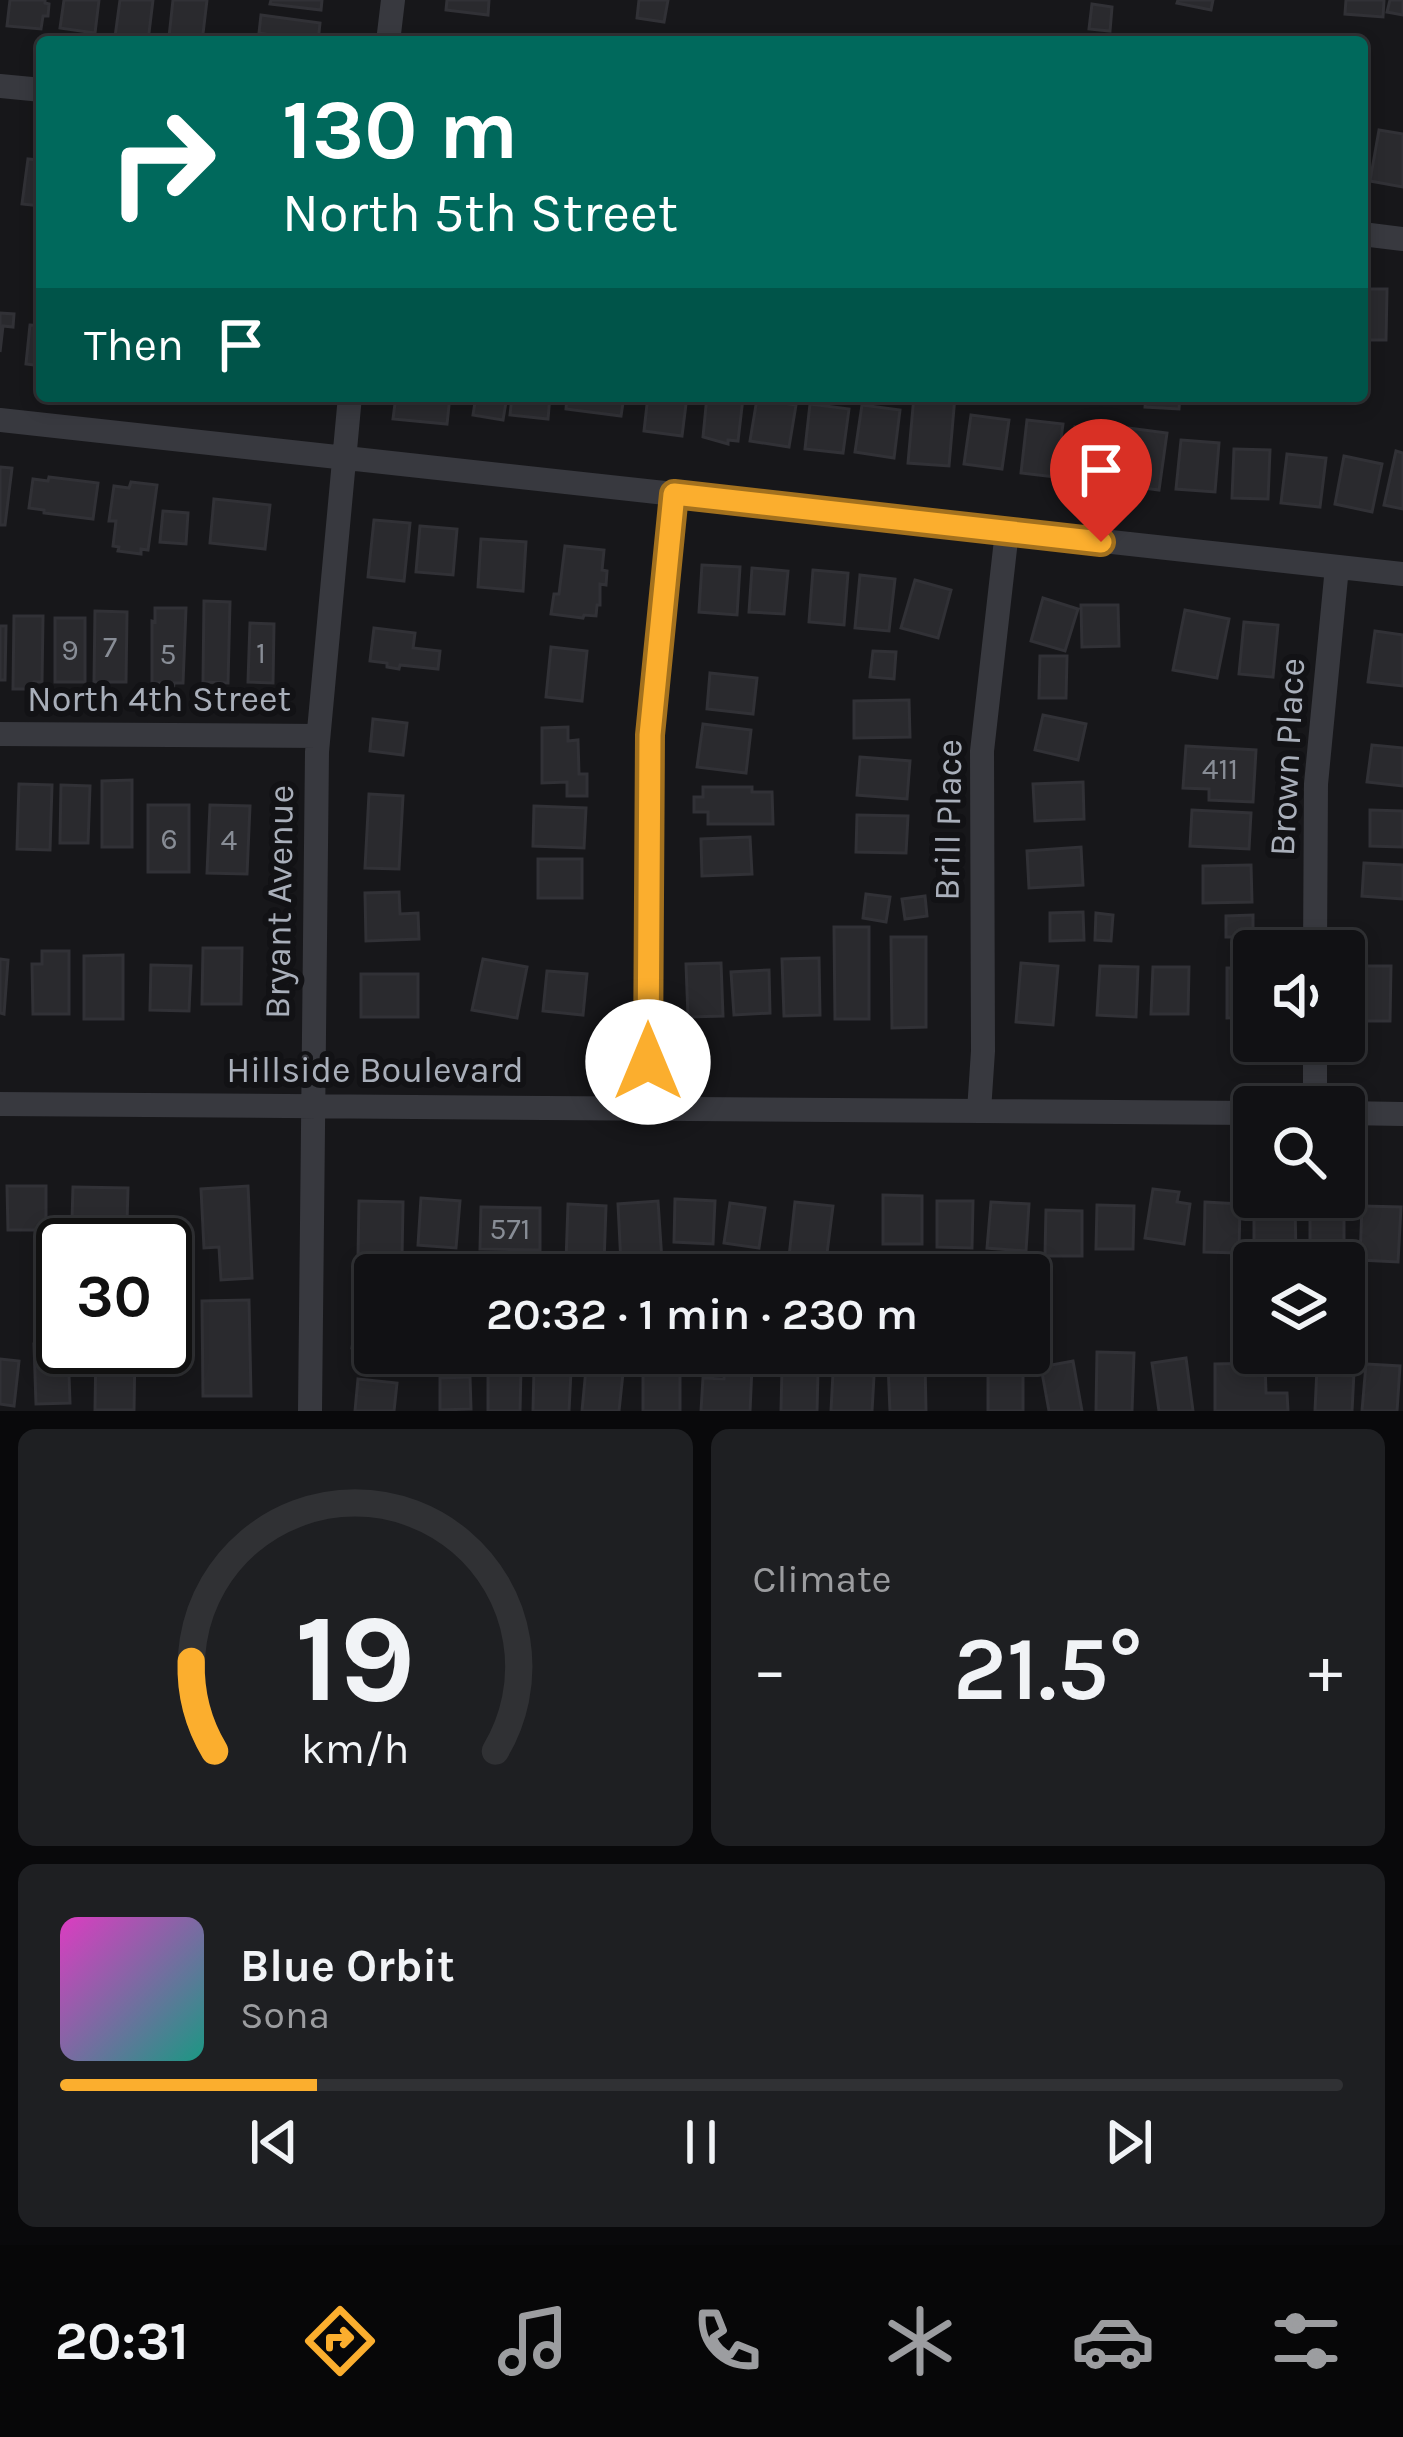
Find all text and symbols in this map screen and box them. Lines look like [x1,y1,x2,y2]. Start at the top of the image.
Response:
text: 130 m [282,81,518,179]
icon: right [84,84,240,240]
text: North 5th Street [282,181,678,245]
icon: arrive [208,312,274,378]
text: Then [84,319,184,371]
pin [1050,419,1152,542]
icon: arrive [1068,437,1134,503]
house number: 7 [103,629,117,665]
house number: 9 [61,632,79,668]
house number: 1 [256,635,266,671]
house number: 5 [160,636,176,672]
street label: Brown Place [1261,657,1313,857]
street label: North 4th Street [27,678,291,720]
street label: Brill Place [926,739,970,901]
house number: 411 [1202,751,1238,787]
street label: Bryant Avenue [256,785,302,1019]
house number: 6 [160,821,178,857]
house number: 4 [221,822,238,858]
map controls [1233,930,1365,1374]
button: sound [1233,930,1365,1062]
position arrow [585,999,711,1125]
street label: Hillside Boulevard [226,1049,524,1091]
button: search [1233,1086,1365,1218]
house number: 571 [490,1211,530,1247]
speed limit sign: 30 [36,1218,192,1374]
button: layers [1233,1242,1365,1374]
text: 20:32 · 1 min · 230 m [486,1288,918,1340]
text: Climate [753,1556,892,1602]
text: 19 [295,1586,416,1731]
text: 21.5° [953,1616,1142,1722]
text: − [753,1631,787,1709]
text: + [1308,1631,1343,1709]
text: km/h [301,1723,410,1773]
text: Blue Orbit [240,1940,455,1992]
text: Sona [240,1992,330,2038]
icon: previous [241,2109,307,2175]
icon: pause [668,2109,734,2175]
icon: next [1096,2109,1162,2175]
icon: directions [298,2299,382,2383]
icon: music [491,2299,575,2383]
icon: phone [685,2299,769,2383]
icon: climate [878,2299,962,2383]
icon: car [1071,2299,1155,2383]
icon: filters [1264,2299,1348,2383]
text: 20:31 [55,2309,189,2373]

